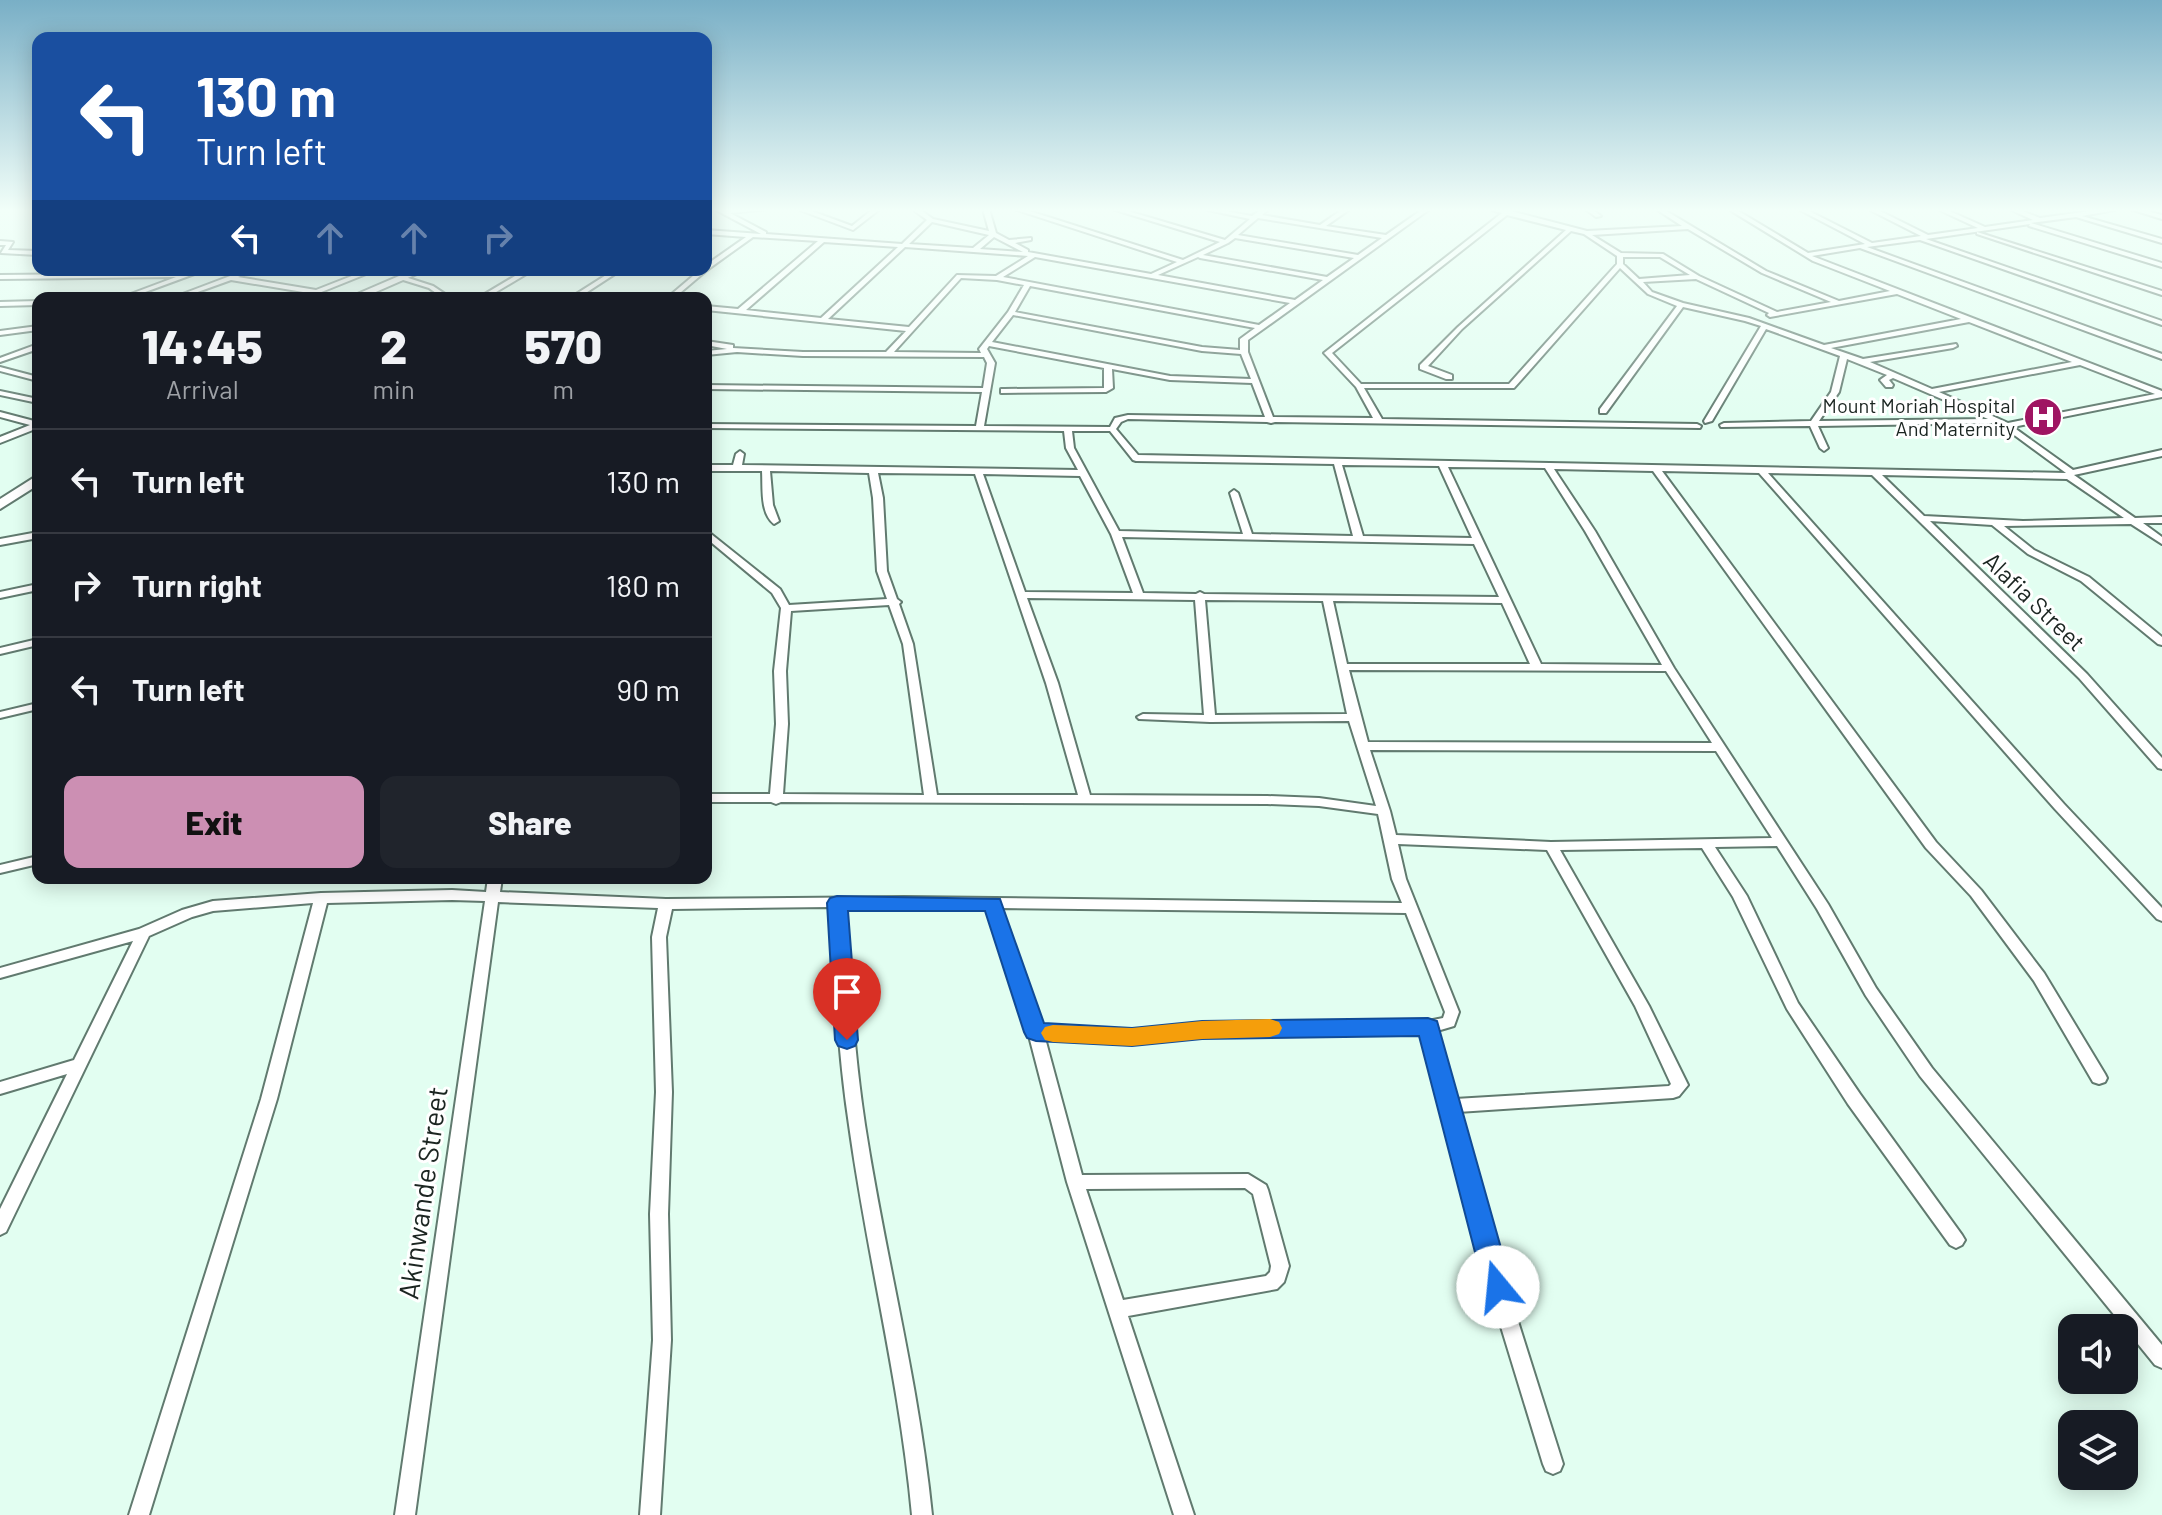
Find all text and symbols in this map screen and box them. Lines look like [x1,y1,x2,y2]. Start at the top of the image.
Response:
text: 130 m [196,61,336,128]
icon: left [64,64,168,168]
text: Turn left [196,129,327,172]
icon: left [224,216,268,260]
icon: ahead [308,216,352,260]
icon: ahead [392,216,436,260]
icon: right [476,216,520,260]
text: 14:45 [142,316,263,374]
text: 2 [380,316,407,374]
text: 570 [524,316,602,374]
text: Arrival [166,373,239,404]
text: min [373,373,415,404]
text: m [553,373,574,404]
place label: Mount Moriah Hospital And Maternity [1823,393,2015,440]
hospital icon: Mount Moriah Hospital And Maternity [2022,396,2064,438]
icon: left [64,459,108,503]
text: Turn left [132,463,245,499]
text: 130 m [606,463,680,499]
street label: Alafia Street [1978,545,2092,656]
icon: right [64,563,108,607]
text: Turn right [132,567,262,603]
text: 180 m [606,567,680,603]
icon: left [64,667,108,711]
text: Turn left [132,671,245,707]
text: 90 m [617,671,680,707]
button: Exit [64,776,364,868]
button: Share [380,776,680,868]
pin [813,958,881,1040]
icon: arrive [825,970,869,1014]
street label: Akinwande Street [390,1084,454,1301]
position arrow [1456,1245,1540,1329]
map controls [2058,1314,2138,1490]
button: sound [2058,1314,2138,1394]
button: layers [2058,1410,2138,1490]

